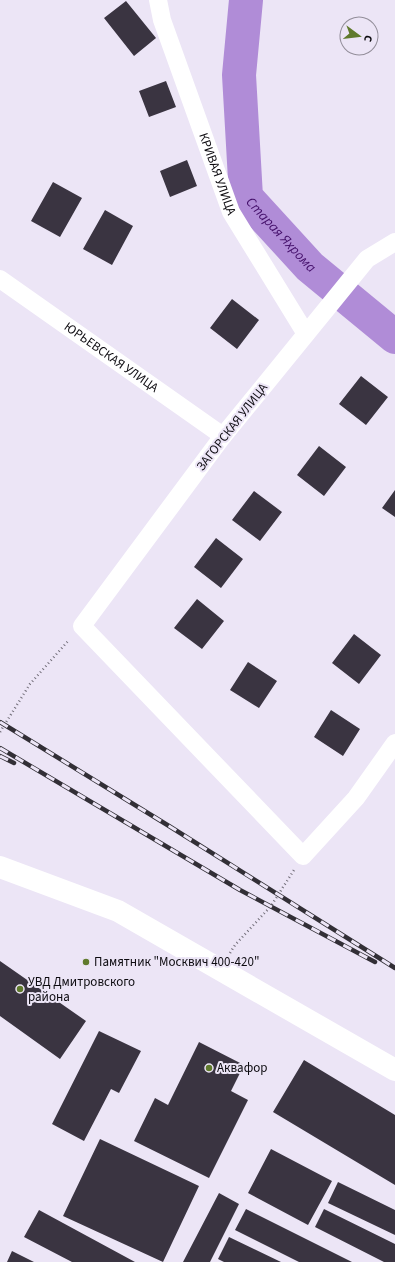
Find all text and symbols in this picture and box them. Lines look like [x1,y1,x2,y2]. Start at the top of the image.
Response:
north arrow [339,16,379,56]
text: С [360,33,376,44]
street label: КРИВАЯ УЛИЦА [194,130,241,219]
water label: Старая Яхрома [241,193,320,278]
street label: ЮРЬЕВСКАЯ УЛИЦА [60,318,163,397]
street label: ЗАГОРСКАЯ УЛИЦА [192,379,272,474]
place label: Памятник "Москвич 400-420" [94,953,259,971]
marker: Памятник "Москвич 400-420" [81,957,91,967]
place label: УВД Дмитровского района [28,973,135,1006]
marker: УВД Дмитровского района [15,984,25,994]
place label: Аквафор [217,1059,267,1077]
marker: Аквафор [204,1063,214,1073]

